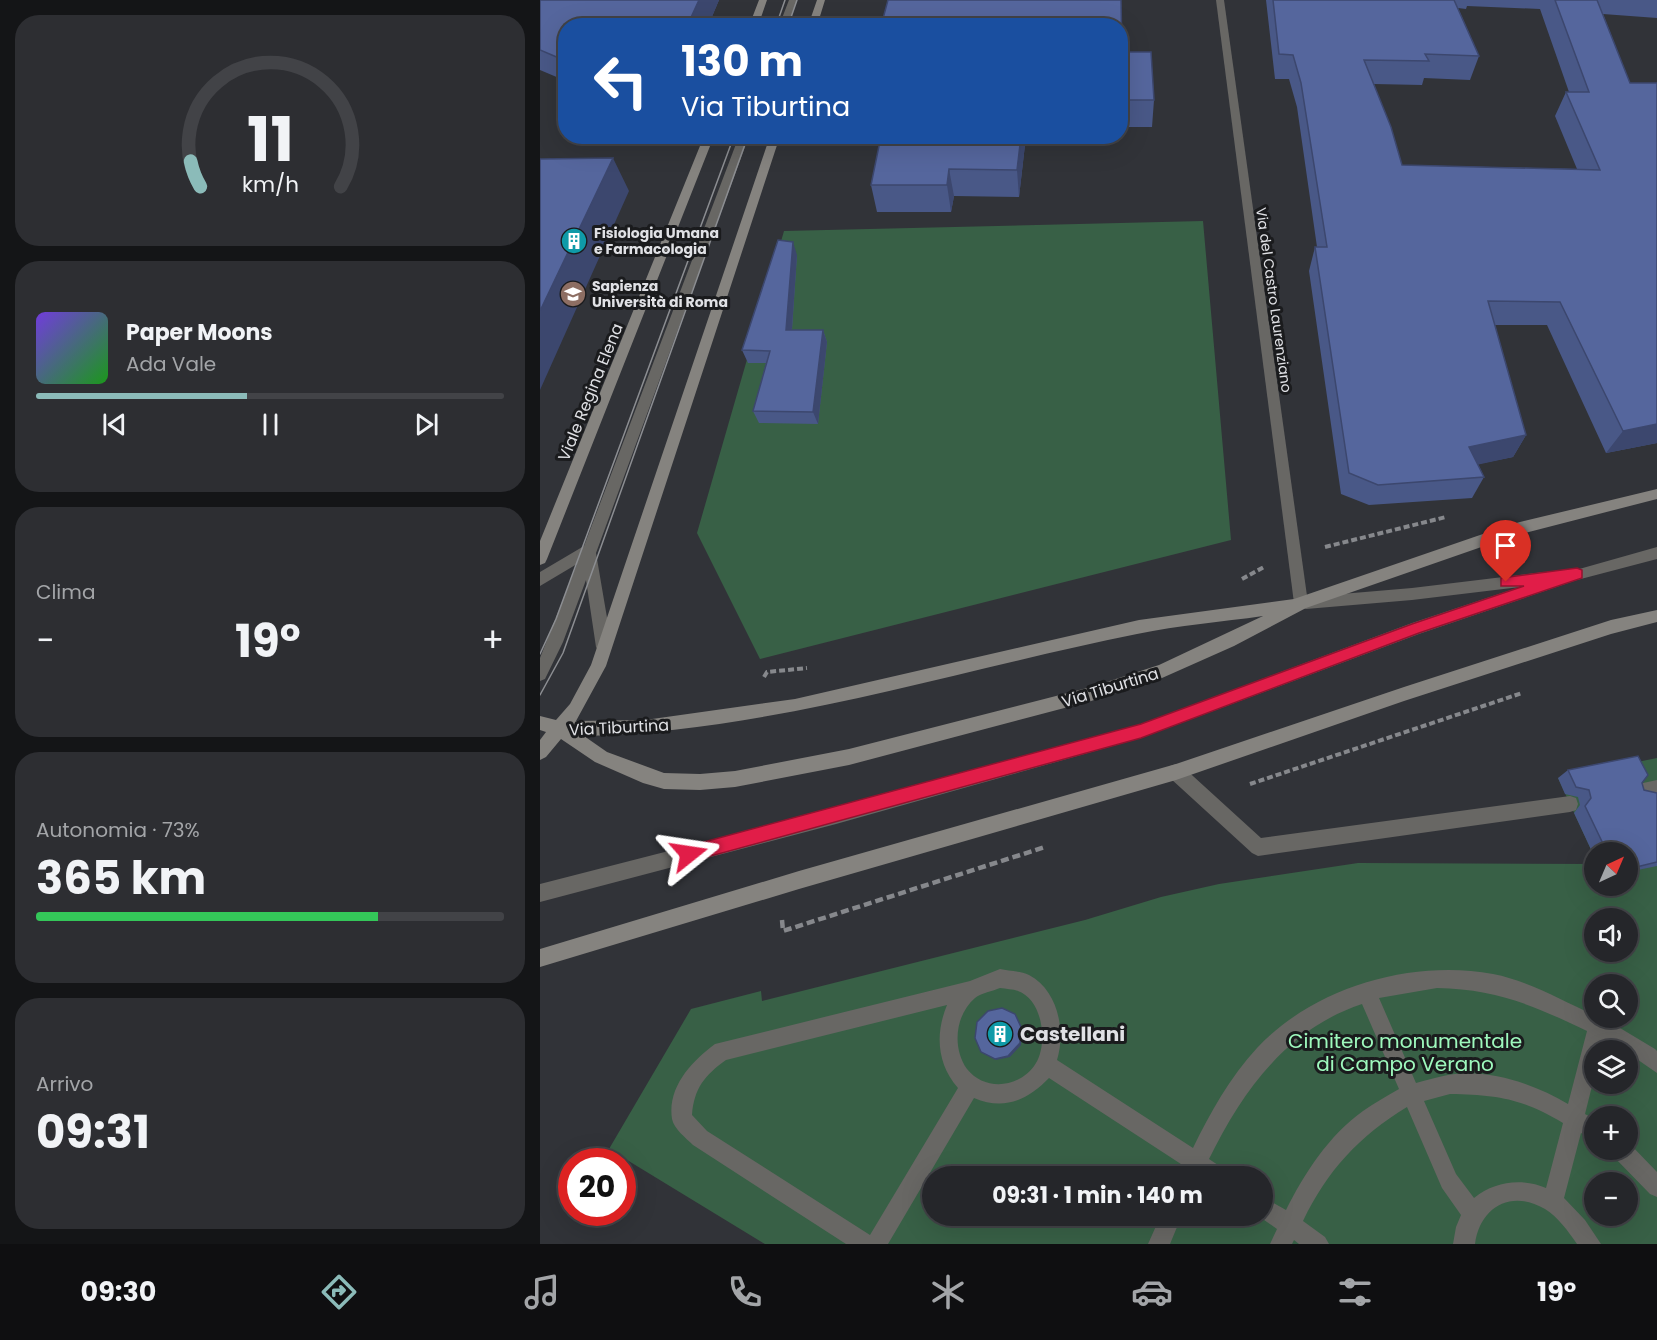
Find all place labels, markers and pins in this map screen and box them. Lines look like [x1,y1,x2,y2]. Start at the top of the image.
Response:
place label: Fisiologia Umana e Farmacologia [594,223,719,259]
building icon: Fisiologia Umana e Farmacologia [559,226,589,256]
place label: Sapienza Università di Roma [592,276,728,312]
school or university icon: Sapienza Università di Roma [558,279,588,309]
pin [1480,520,1531,582]
building icon: Castellani [985,1019,1015,1049]
place label: Castellani [1020,1020,1125,1048]

